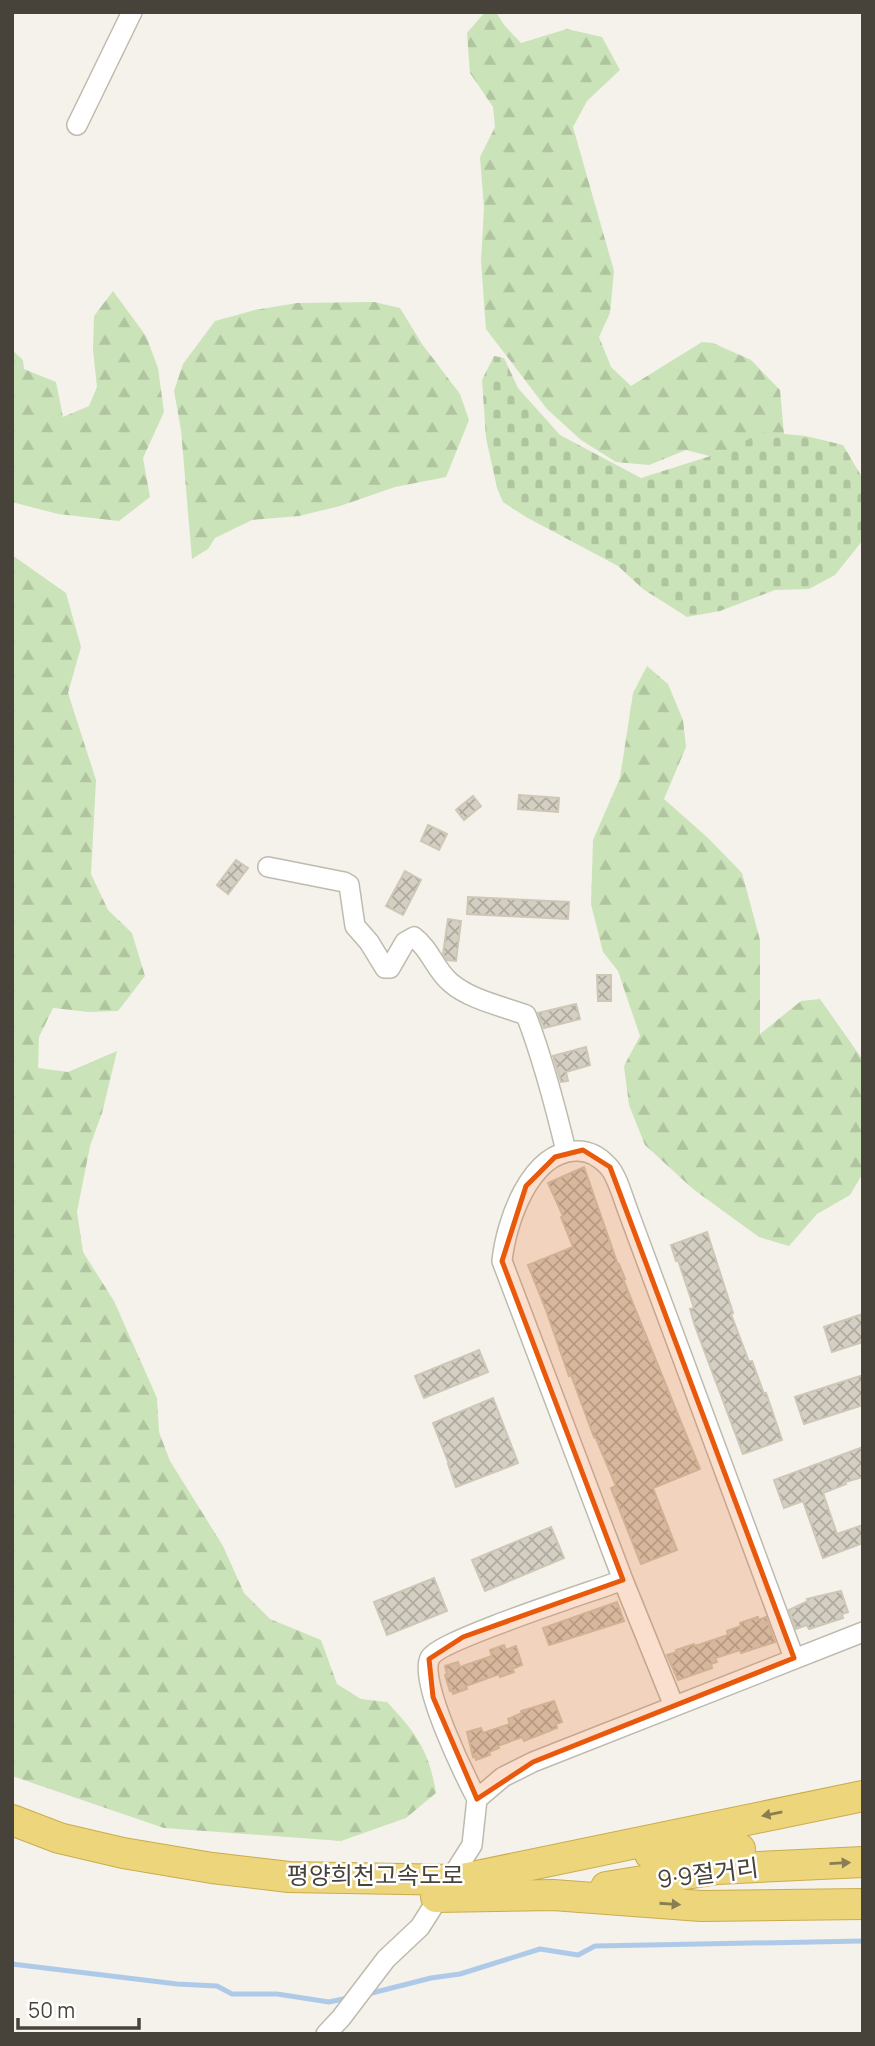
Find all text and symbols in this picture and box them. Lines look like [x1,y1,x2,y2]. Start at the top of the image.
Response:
one-way arrow [761,1809,783,1820]
street label: 9·9절거리 [655,1850,760,1895]
one-way arrow [829,1857,851,1868]
street label: 평양희천고속도로 [287,1858,463,1891]
one-way arrow [660,1899,682,1910]
scale bar [18,1986,138,2030]
text: 50 m [28,1996,75,2024]

